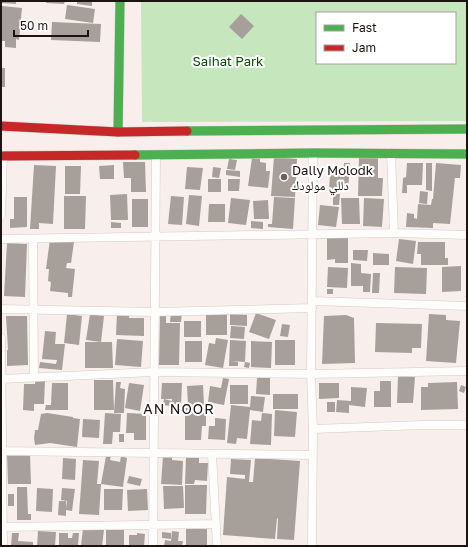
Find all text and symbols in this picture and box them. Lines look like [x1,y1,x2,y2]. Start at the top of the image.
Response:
scale bar [14,12,88,38]
legend [316,12,456,64]
text: 50 m [20,18,48,33]
text: Fast [352,20,377,35]
text: Jam [352,40,376,55]
park label: Saihat Park [193,53,264,69]
place label: Dally Molodk دللي مولودك [292,162,374,196]
marker: Dally Molodk دللي مولودك [279,172,289,182]
district label: AN NOOR [143,400,215,417]

